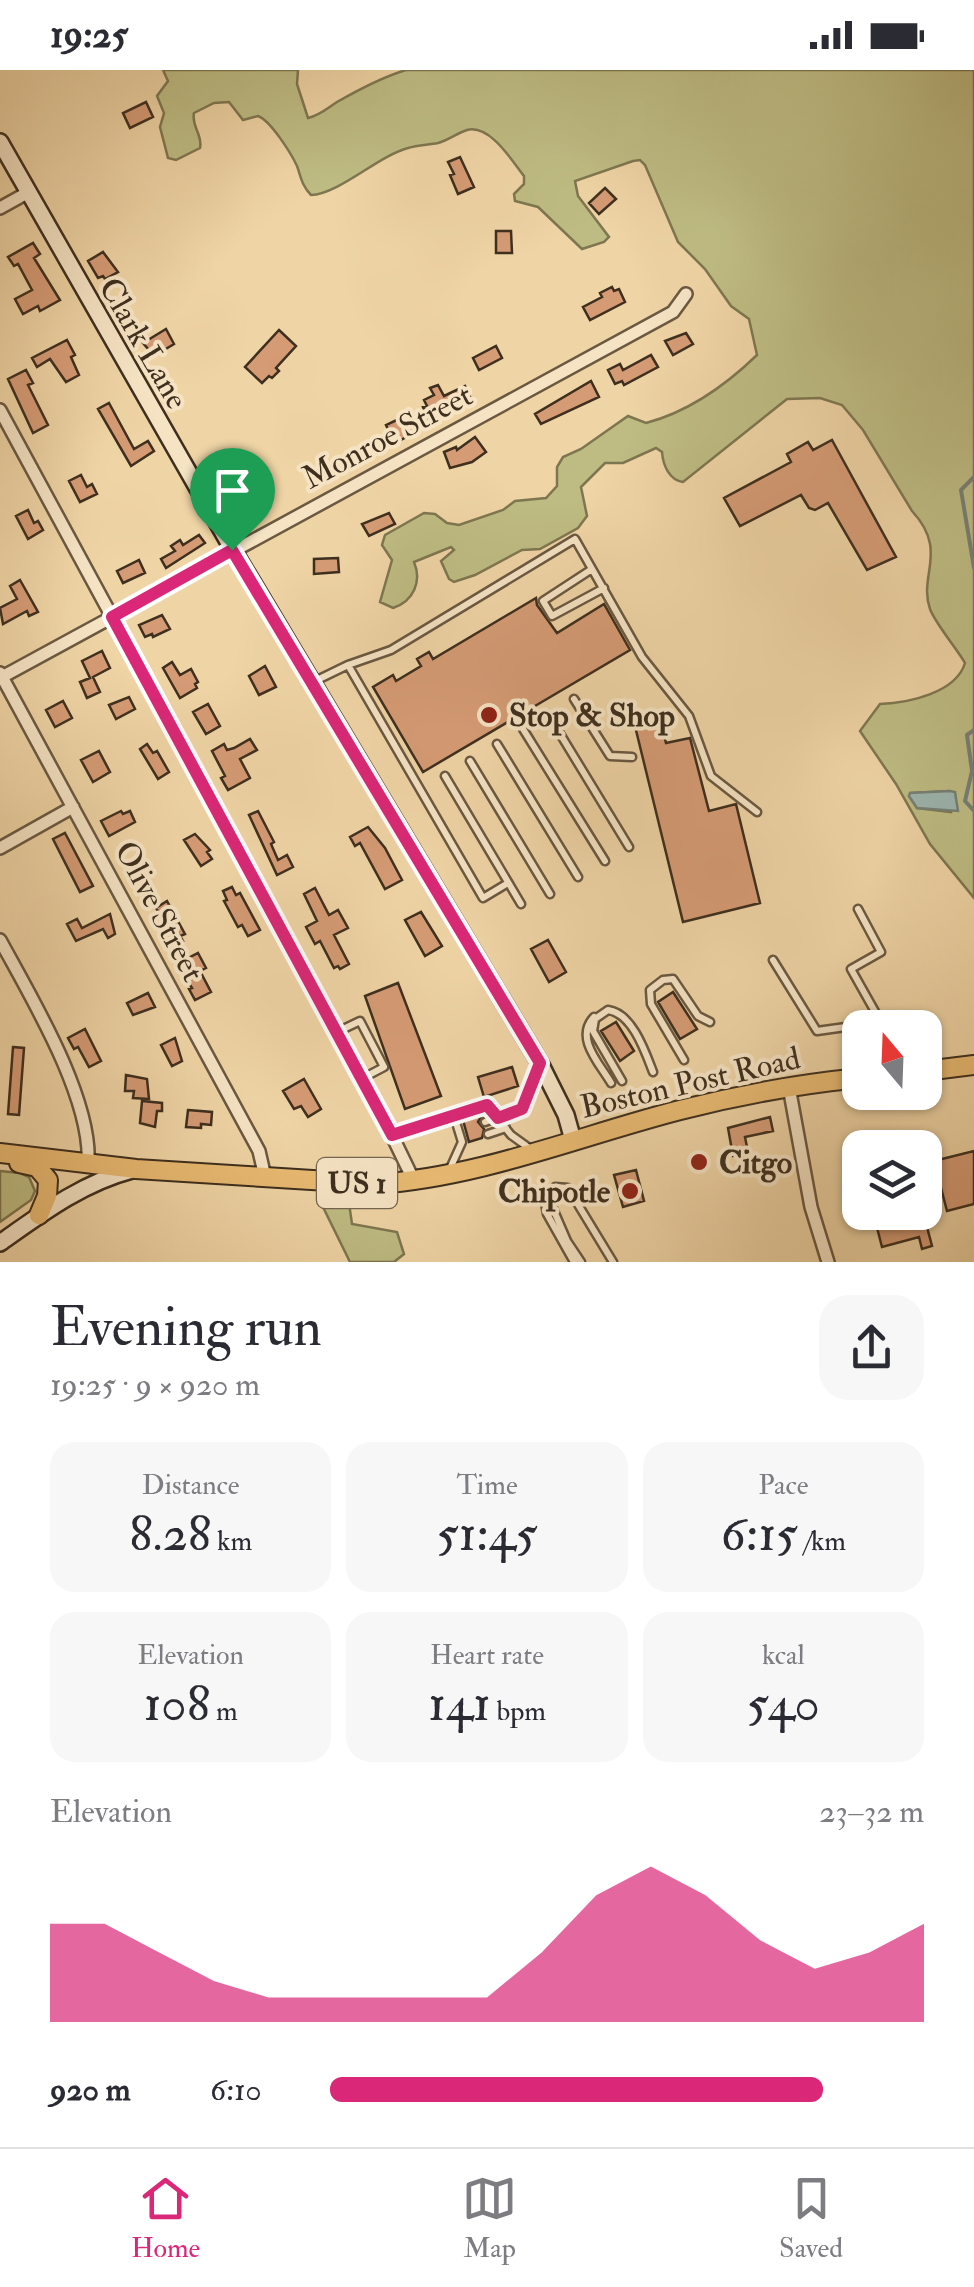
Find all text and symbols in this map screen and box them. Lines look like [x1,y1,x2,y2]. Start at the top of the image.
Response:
text: 19:25 [50,11,128,59]
street label: Clark Lane [90,271,197,416]
street label: Monroe Street [296,375,479,498]
pin [190,448,275,551]
icon: arrive [205,463,260,518]
place label: Stop & Shop [509,696,675,736]
marker: Stop & Shop [478,704,500,726]
street label: Olive Street [105,834,213,989]
north arrow [842,1010,942,1110]
map controls [842,1010,942,1230]
street label: Boston Post Road [576,1038,804,1128]
button: layers [842,1130,942,1230]
place label: Citgo [719,1143,792,1183]
marker: Citgo [688,1151,710,1173]
road number: US 1 [317,1158,397,1208]
place label: Chipotle [498,1172,611,1212]
marker: Chipotle [619,1180,641,1202]
text: Evening run [50,1293,322,1362]
button: share [819,1295,924,1400]
text: 19:25 · 9 × 920 m [50,1365,260,1405]
text: Distance [142,1468,240,1503]
text: Time [456,1468,518,1503]
text: Pace [758,1468,808,1503]
text: 8.28 [129,1503,211,1566]
text: 51:45 [436,1503,538,1566]
text: 6:15 [721,1503,798,1566]
text: km [211,1524,252,1559]
text: /km [798,1524,846,1559]
text: Elevation [137,1638,244,1673]
text: Heart rate [430,1638,544,1673]
text: kcal [762,1638,805,1673]
text: 108 [144,1673,210,1736]
text: 141 [428,1673,491,1736]
text: 540 [747,1673,820,1736]
text: m [210,1694,238,1729]
text: bpm [491,1694,546,1729]
text: Elevation [50,1792,172,1832]
text: 23–32 m [819,1792,924,1832]
text: 920 m [50,2070,131,2110]
text: 6:10 [210,2070,262,2110]
tab: Home [131,2171,200,2266]
tab: Map [462,2171,517,2266]
tab: Saved [779,2171,843,2266]

